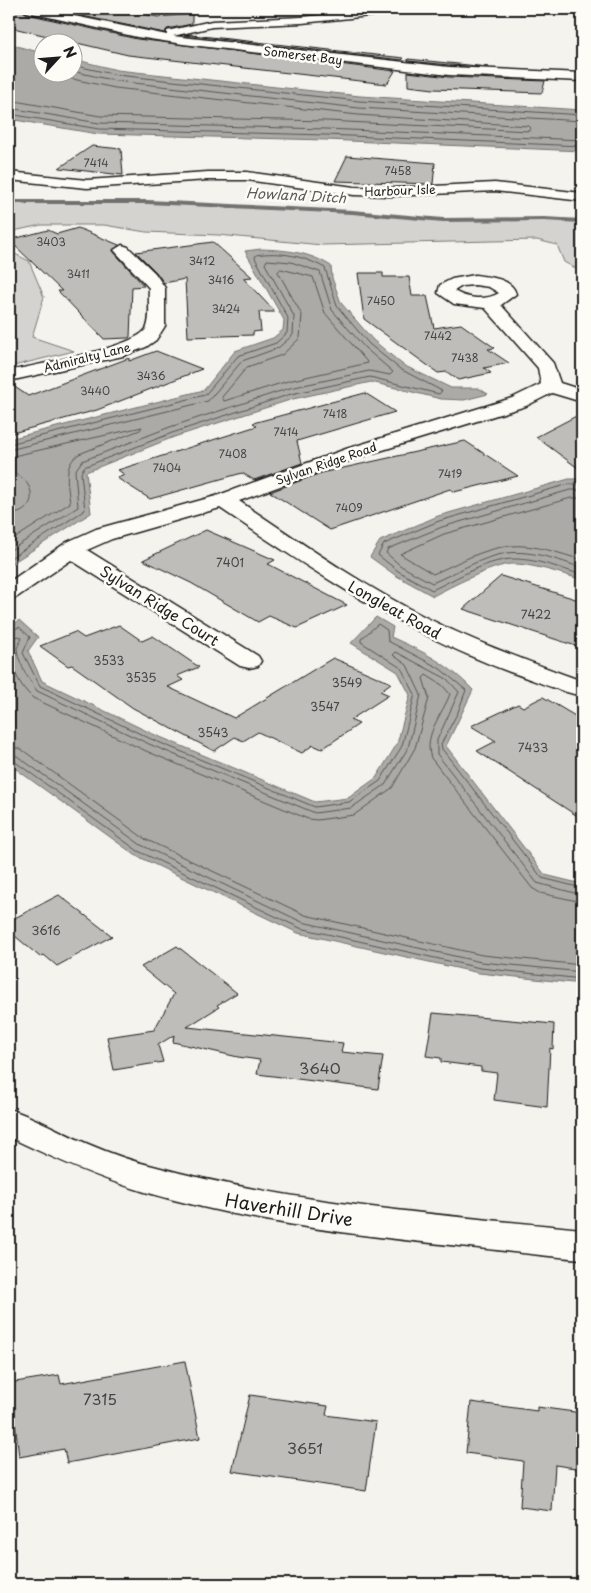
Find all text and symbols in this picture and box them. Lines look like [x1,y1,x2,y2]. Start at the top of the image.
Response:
north arrow [32,32,82,82]
street label: Somerset Bay [263,41,343,69]
text: N [58,42,82,62]
house number: 7414 [83,154,109,171]
house number: 7458 [384,162,412,179]
street label: Harbour Isle [364,180,436,200]
water label: Howland Ditch [246,182,347,208]
house number: 3403 [36,233,66,250]
house number: 3412 [189,252,215,269]
house number: 3411 [66,265,90,282]
house number: 3416 [208,271,234,288]
house number: 7450 [367,292,395,309]
house number: 3424 [212,300,240,317]
house number: 7442 [424,327,452,344]
street label: Admiralty Lane [42,337,133,377]
house number: 7438 [451,349,479,366]
house number: 3436 [136,367,166,384]
house number: 3440 [80,382,110,399]
house number: 7418 [323,405,347,422]
house number: 7414 [273,423,299,440]
street label: Sylvan Ridge Road [273,437,379,489]
house number: 7408 [219,445,247,462]
house number: 7404 [153,459,181,476]
house number: 7419 [438,465,462,482]
house number: 7409 [335,499,363,516]
house number: 7401 [216,553,244,571]
street label: Sylvan Ridge Court [96,559,224,651]
street label: Longleat Road [344,574,446,644]
house number: 7422 [521,605,551,623]
house number: 3533 [94,651,125,669]
house number: 3535 [125,668,157,686]
house number: 3549 [332,673,362,691]
house number: 3547 [310,697,340,715]
house number: 3543 [198,723,229,741]
house number: 7433 [518,738,548,756]
house number: 3616 [31,921,61,939]
house number: 3640 [299,1056,341,1079]
street label: Haverhill Drive [223,1186,355,1232]
house number: 7315 [83,1387,117,1410]
house number: 3651 [287,1436,323,1459]

